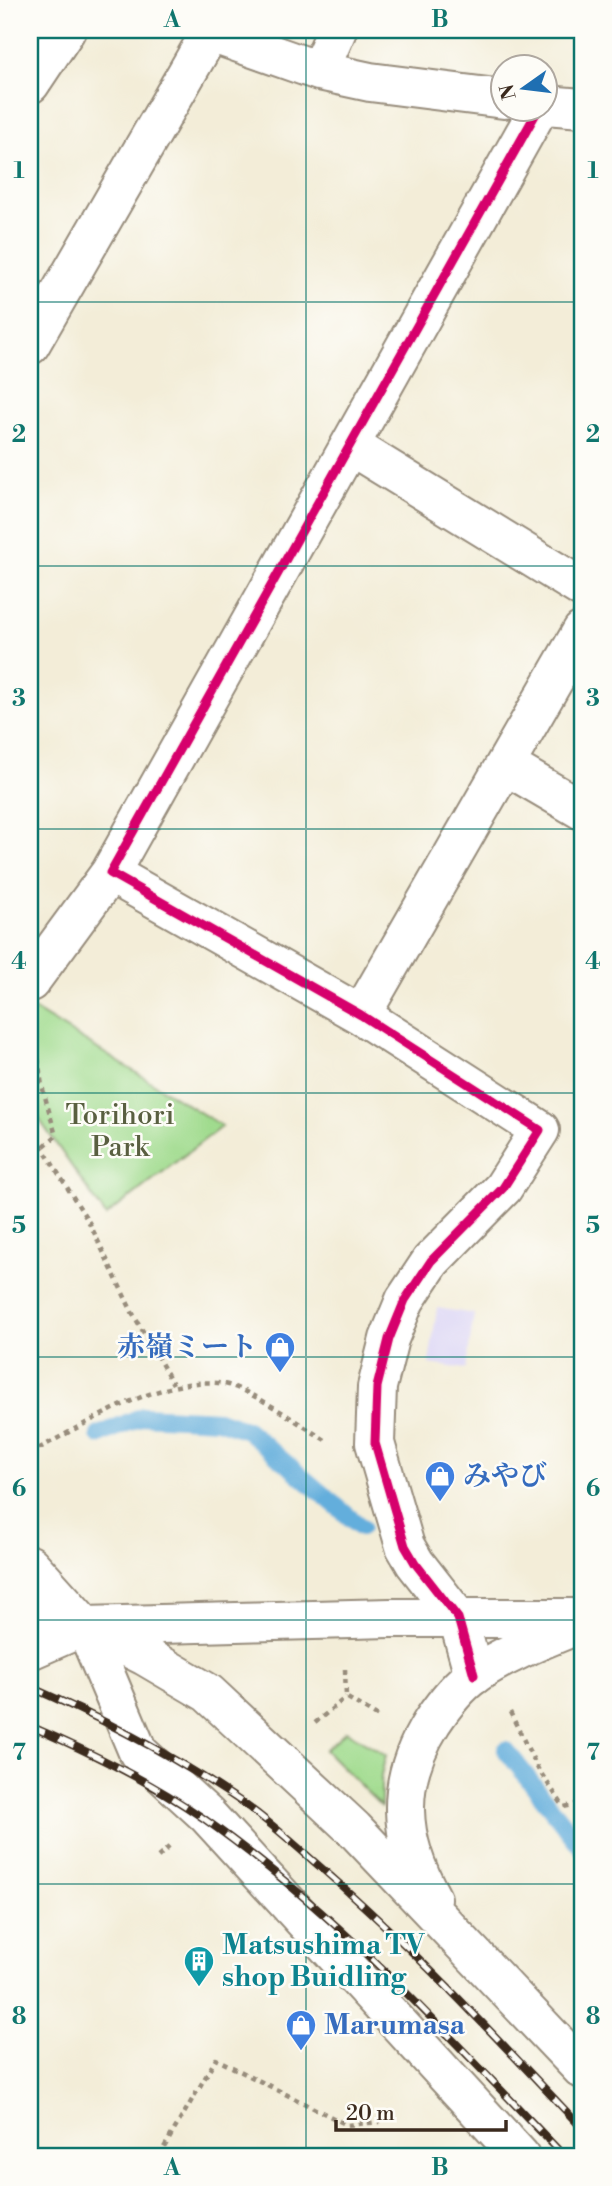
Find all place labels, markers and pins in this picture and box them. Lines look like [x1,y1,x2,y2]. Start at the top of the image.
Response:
place label: 赤嶺ミート [117,1330,257,1365]
shop icon: 赤嶺ミート [263,1330,297,1374]
shop icon: みやび [423,1459,457,1503]
place label: みやび [463,1459,547,1494]
place label: Matsushima TV shop Buidling [222,1928,426,1995]
building icon: Matsushima TV shop Buidling [182,1944,216,1988]
shop icon: Marumasa [284,2008,318,2052]
place label: Marumasa [324,2008,466,2043]

